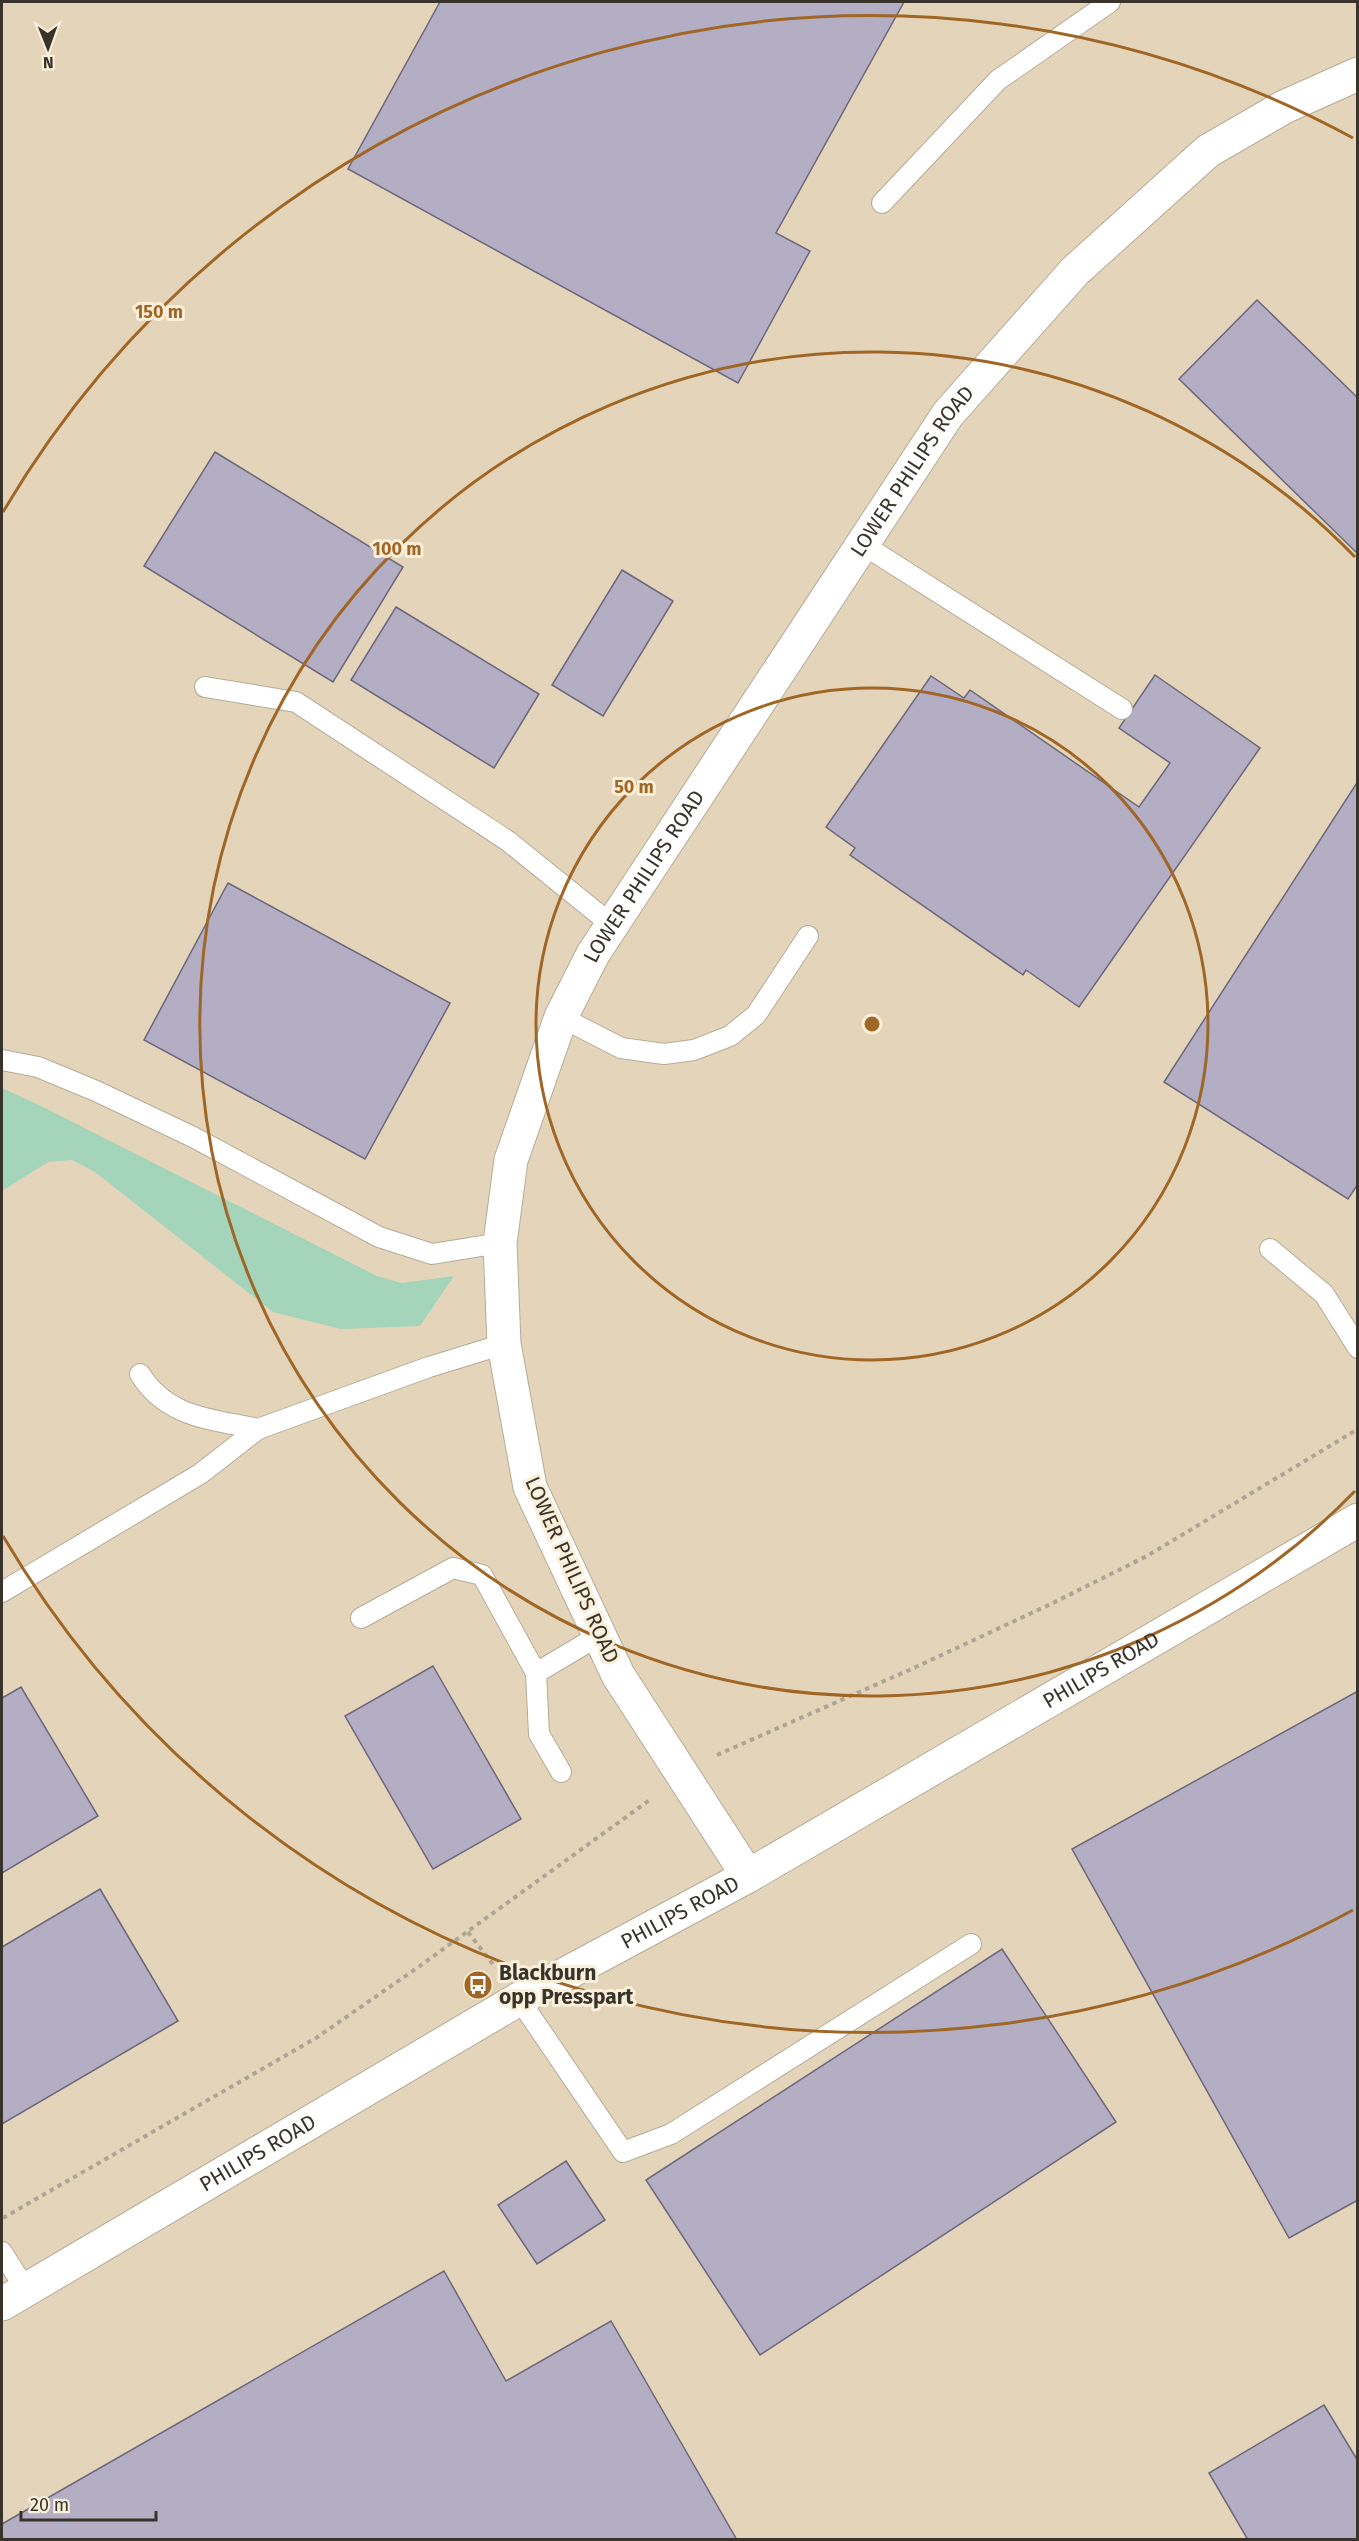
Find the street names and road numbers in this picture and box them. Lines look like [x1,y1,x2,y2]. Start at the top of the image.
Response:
street label: LOWER PHILIPS ROAD [845,380,980,562]
street label: LOWER PHILIPS ROAD [578,785,710,967]
street label: LOWER PHILIPS ROAD [519,1473,625,1667]
street label: PHILIPS ROAD [1038,1626,1164,1714]
street label: PHILIPS ROAD [616,1870,744,1955]
street label: PHILIPS ROAD [195,2109,321,2197]

